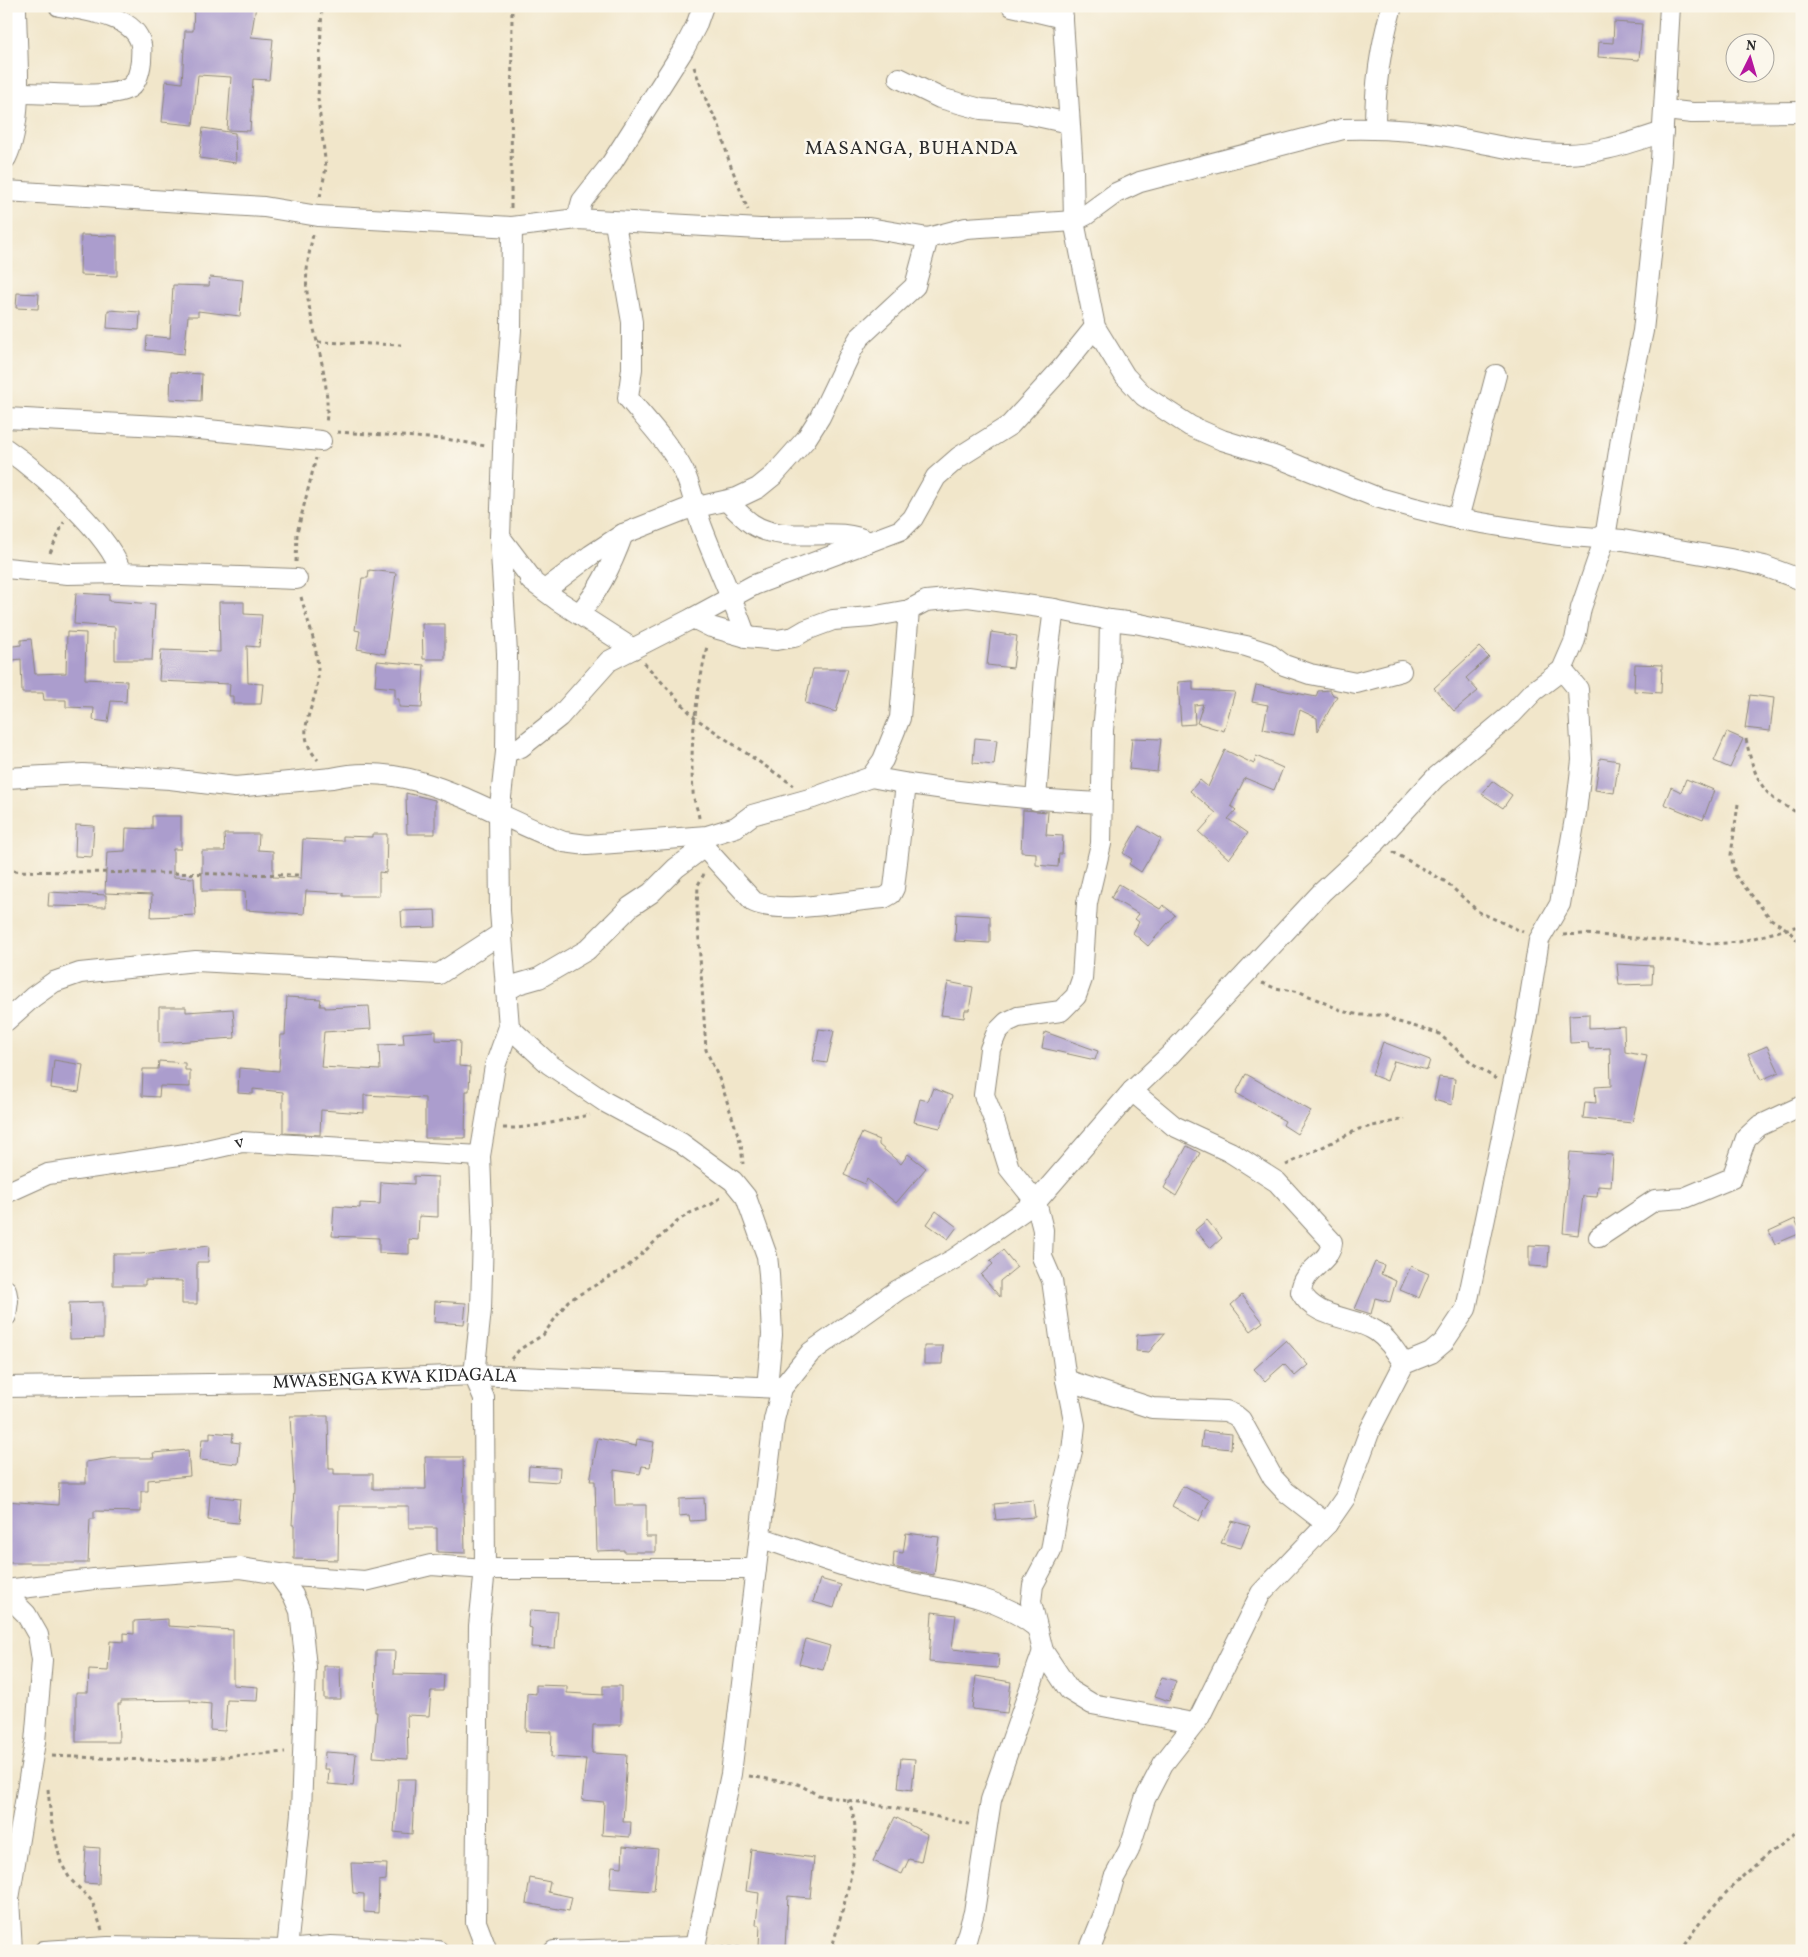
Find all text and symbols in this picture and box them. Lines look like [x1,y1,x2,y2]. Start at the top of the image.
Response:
north arrow [1726,32,1776,82]
text: N [1745,37,1757,56]
district label: MASANGA, BUHANDA [805,136,1019,162]
street label: v [232,1129,247,1156]
street label: MWASENGA KWA KIDAGALA [272,1362,518,1396]

